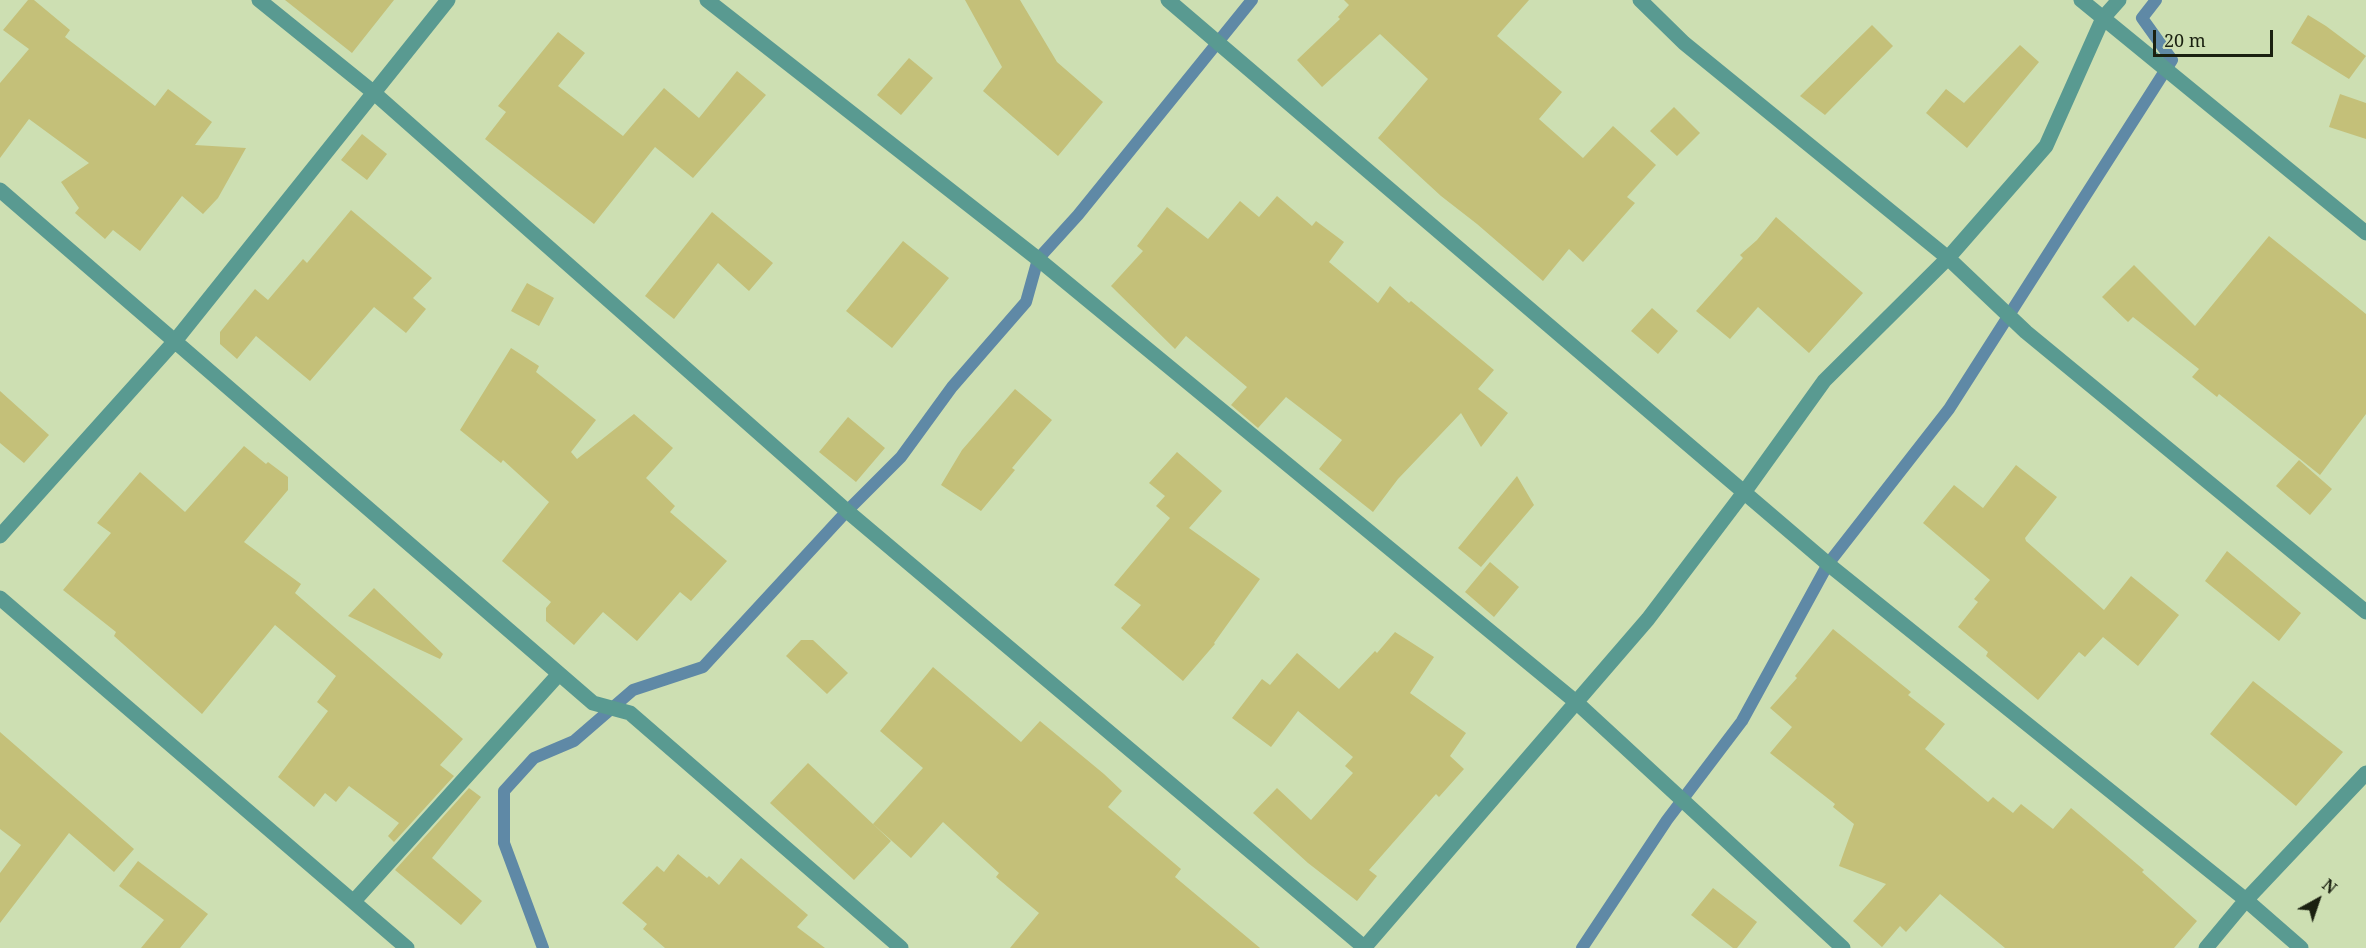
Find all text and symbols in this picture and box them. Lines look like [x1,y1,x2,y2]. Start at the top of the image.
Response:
scale bar [2156,18,2276,56]
text: 20 m [2164,28,2206,52]
north arrow [2288,870,2348,930]
text: N [2318,874,2341,899]

